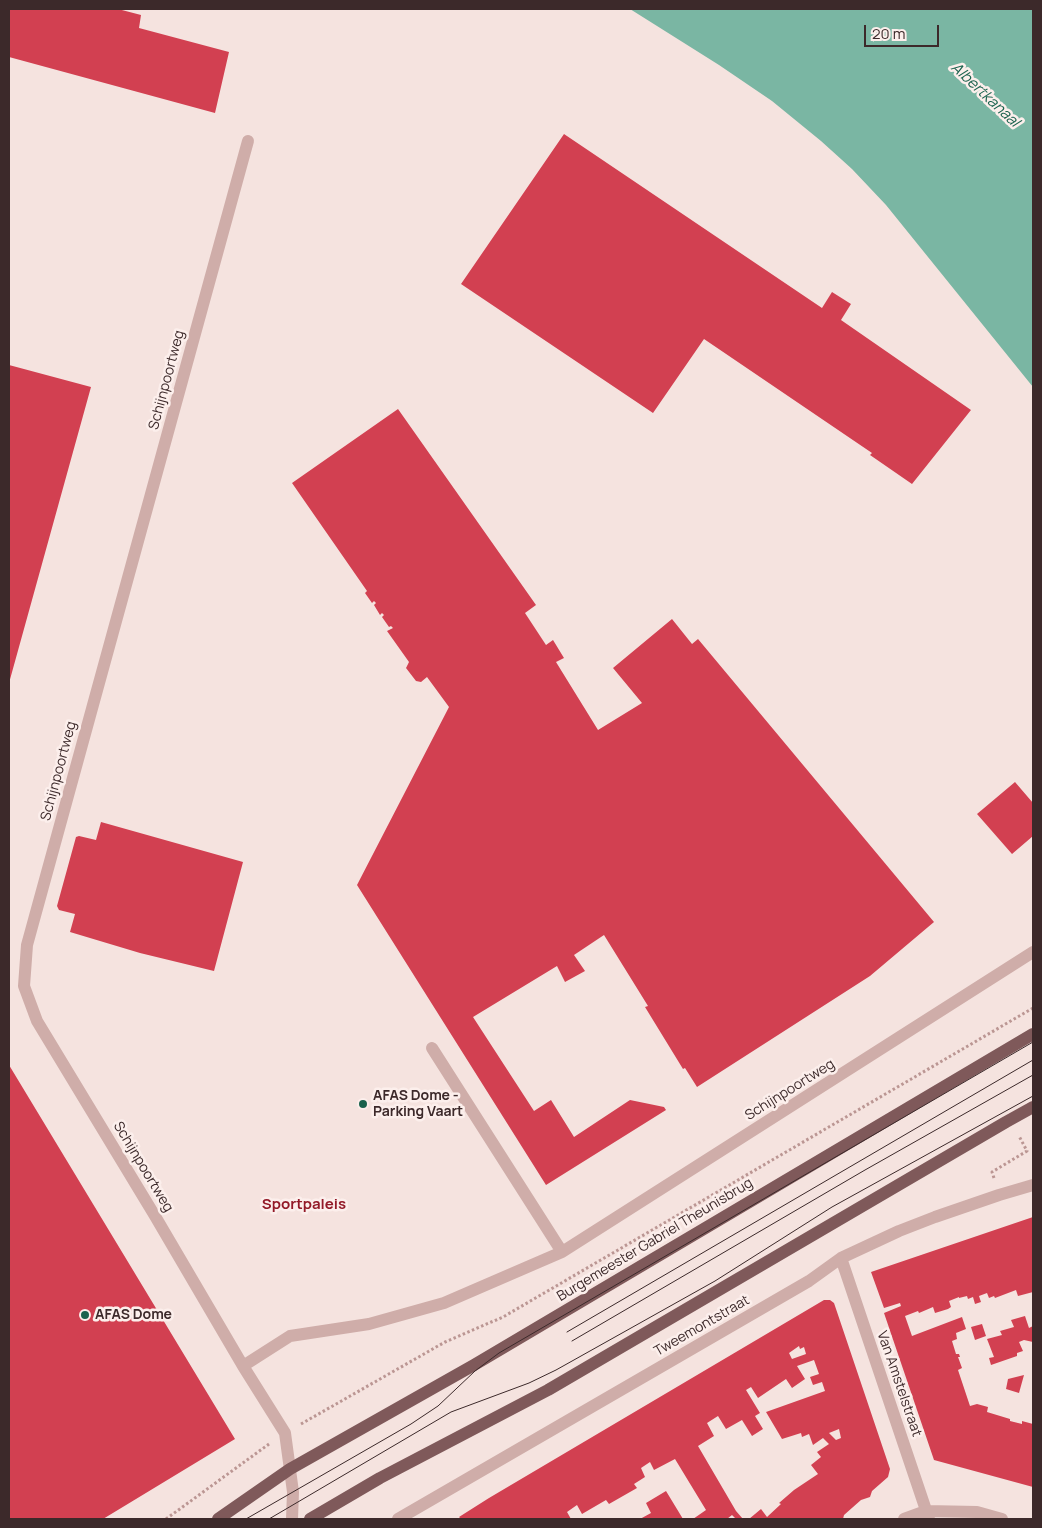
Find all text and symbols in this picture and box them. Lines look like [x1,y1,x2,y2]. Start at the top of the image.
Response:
scale bar [867,15,942,47]
text: 20 m [872,23,905,44]
water label: Albertkanaal [947,59,1023,131]
street label: Schijnpoortweg [146,328,188,432]
street label: Schijnpoortweg [38,719,80,823]
street label: Schijnpoortweg [742,1056,838,1124]
place label: AFAS Dome - Parking Vaart [373,1088,463,1120]
marker: AFAS Dome - Parking Vaart [357,1098,369,1110]
street label: Schijnpoortweg [109,1119,177,1215]
street label: Burgemeester Gabriel Theunisbrug [554,1175,756,1305]
district label: Sportpaleis [262,1196,346,1214]
street label: Tweemontstraat [651,1292,753,1360]
place label: AFAS Dome [95,1307,172,1323]
marker: AFAS Dome [79,1309,91,1321]
street label: Van Amstelstraat [873,1329,925,1439]

